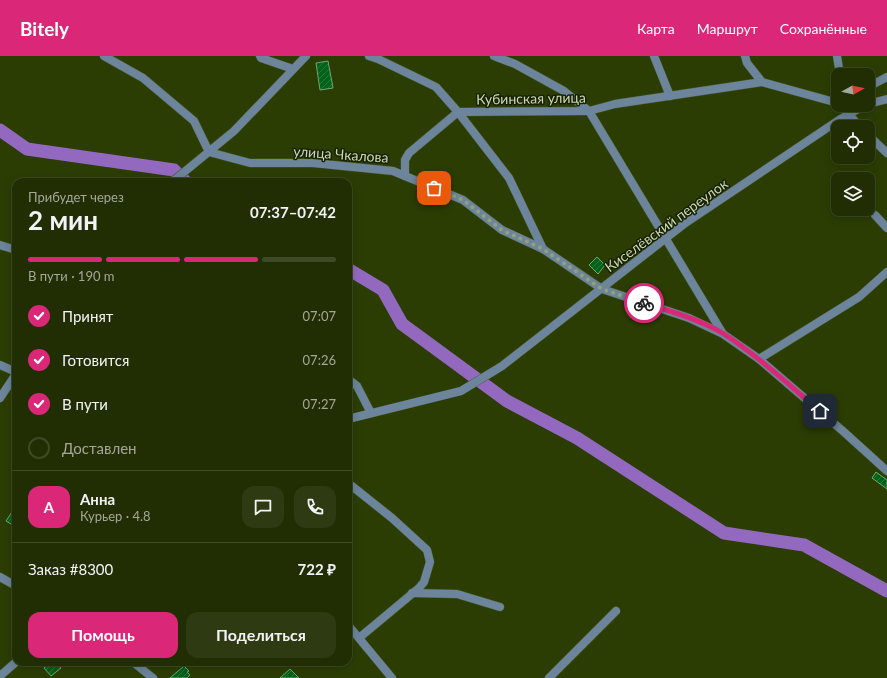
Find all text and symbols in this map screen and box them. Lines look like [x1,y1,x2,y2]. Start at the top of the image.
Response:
text: Bitely [20,17,69,40]
text: Карта [637,20,675,37]
text: Маршрут [697,20,758,37]
text: Сохранённые [780,20,867,37]
north arrow [831,68,875,112]
map controls [831,68,875,216]
street label: Кубинская улица [476,89,586,107]
button: locate [831,120,875,164]
street label: улица Чкалова [293,142,389,166]
pin [417,171,451,205]
button: layers [831,172,875,216]
street label: Киселёвский переулок [601,174,731,275]
icon: bag [423,177,445,199]
text: Прибудет через [28,189,124,205]
text: 07:37–07:42 [250,203,336,221]
text: 2 мин [28,204,98,236]
text: В пути · 190 m [28,268,114,284]
courier [624,283,664,323]
icon: bike [633,292,655,314]
icon: check [28,305,50,327]
text: Принят [62,307,113,325]
text: 07:07 [303,308,336,324]
icon: check [28,349,50,371]
text: Готовится [62,351,129,369]
text: 07:26 [303,352,336,368]
icon: check [28,393,50,415]
pin [803,394,837,428]
text: В пути [62,395,108,413]
text: 07:27 [303,396,336,412]
icon: home [809,400,831,422]
text: Доставлен [62,439,137,457]
button: chat [242,486,284,528]
button: phone [294,486,336,528]
text: Анна [80,490,115,508]
text: А [44,498,54,516]
text: Курьер · 4.8 [80,508,151,524]
text: Заказ #8300 [28,560,113,578]
text: 722 ₽ [298,560,336,578]
button: Помощь [28,612,178,658]
button: Поделиться [186,612,336,658]

